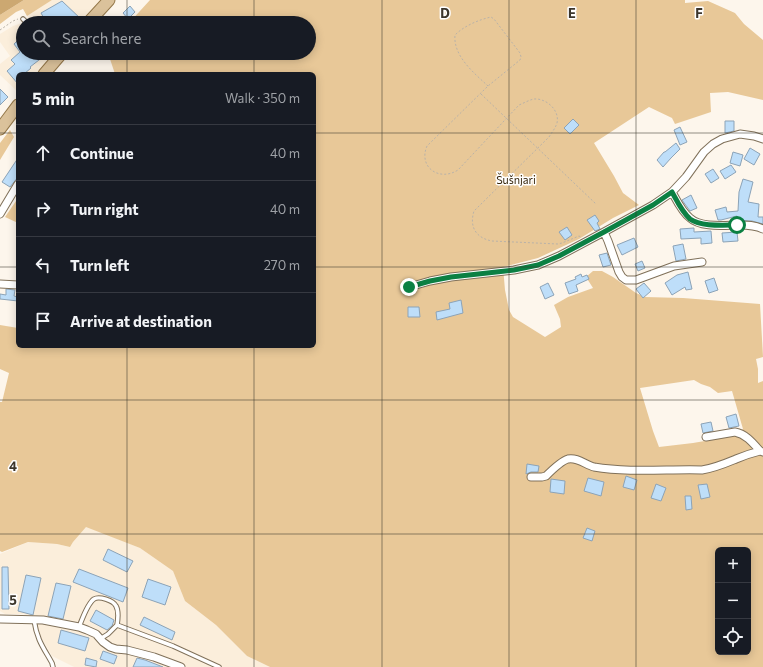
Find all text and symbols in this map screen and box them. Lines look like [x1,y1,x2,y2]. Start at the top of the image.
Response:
text: D [440,5,450,21]
text: E [568,5,576,21]
text: F [695,5,703,21]
search box [16,16,316,60]
icon: search [30,27,52,49]
text: Search here [62,29,141,47]
text: 5 min [32,88,75,109]
text: Walk · 350 m [225,90,300,106]
icon: ahead [32,142,54,164]
text: Continue [70,144,134,162]
text: 40 m [270,145,300,161]
park label: Šušnjari [496,172,536,186]
icon: right [32,198,54,220]
text: Turn right [70,200,139,218]
text: 40 m [270,201,300,217]
route start [728,216,746,234]
icon: left [32,254,54,276]
text: Turn left [70,256,129,274]
text: 270 m [264,257,300,273]
route end [400,278,418,296]
icon: arrive [32,310,54,332]
text: Arrive at destination [70,312,212,330]
text: 4 [9,458,17,474]
map controls [715,547,751,655]
button: + [715,547,751,583]
button: − [715,583,751,619]
text: 5 [9,592,17,608]
button: locate [715,619,751,655]

